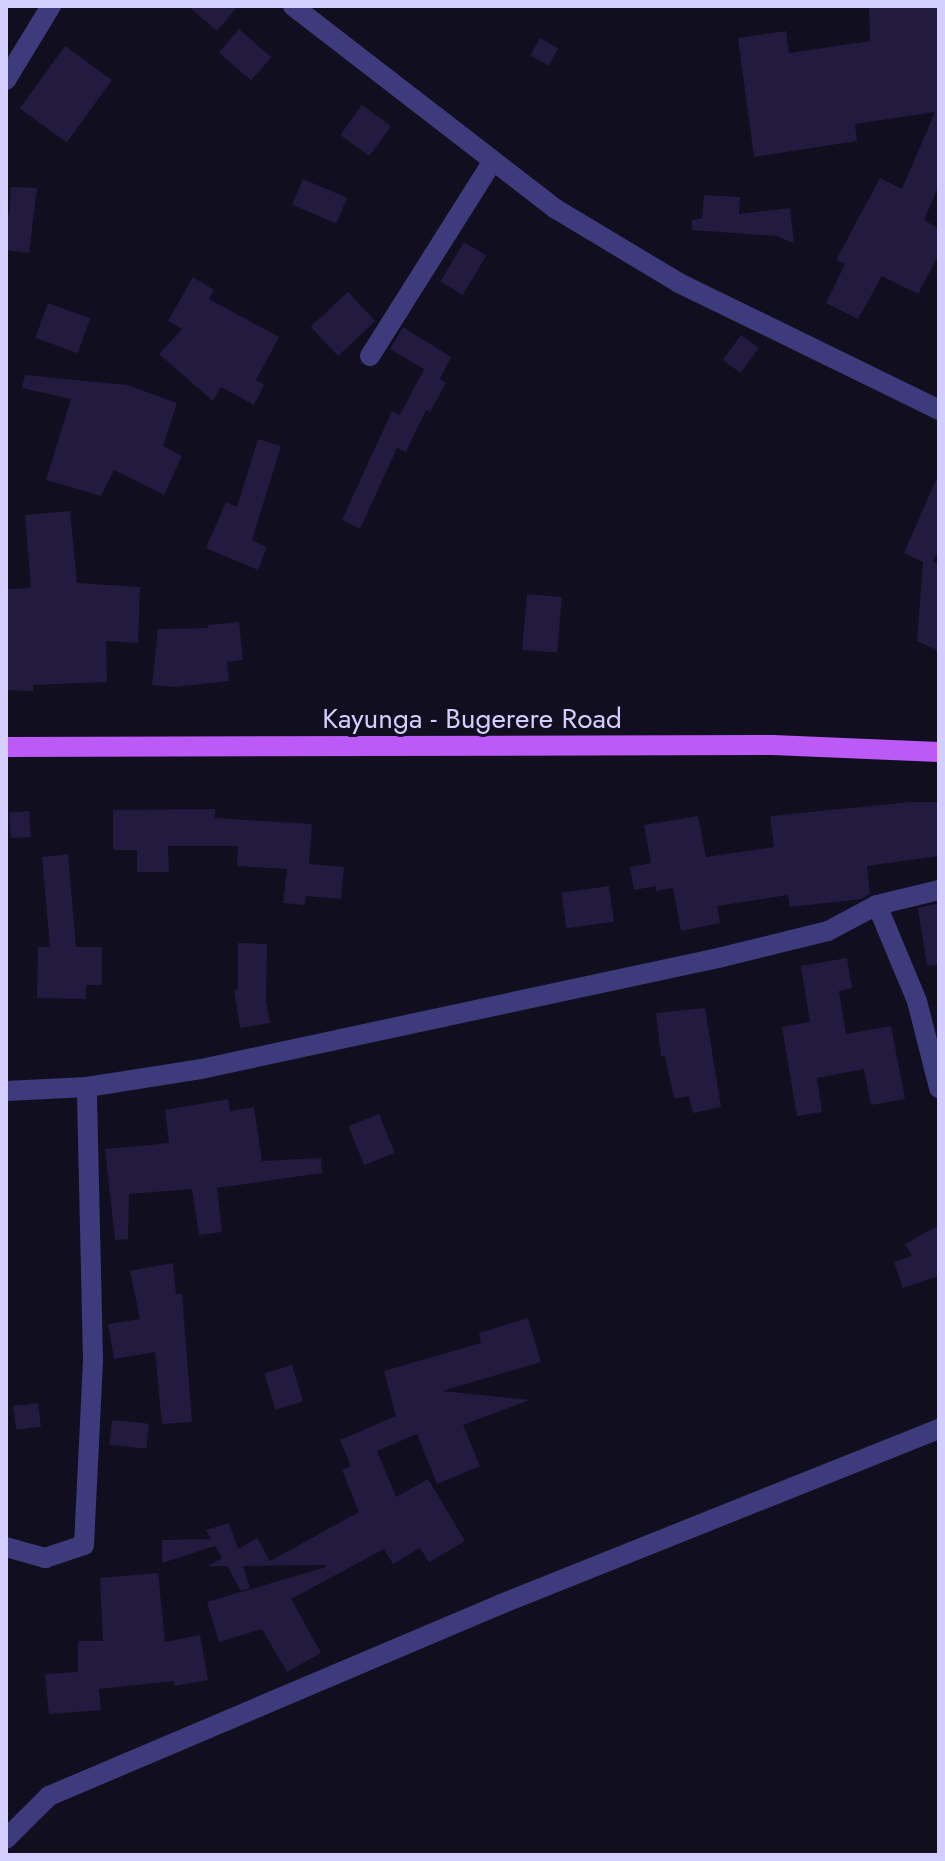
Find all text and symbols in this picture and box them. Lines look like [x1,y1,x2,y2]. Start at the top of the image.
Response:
street label: Kayunga - Bugerere Road [322,702,622,736]

